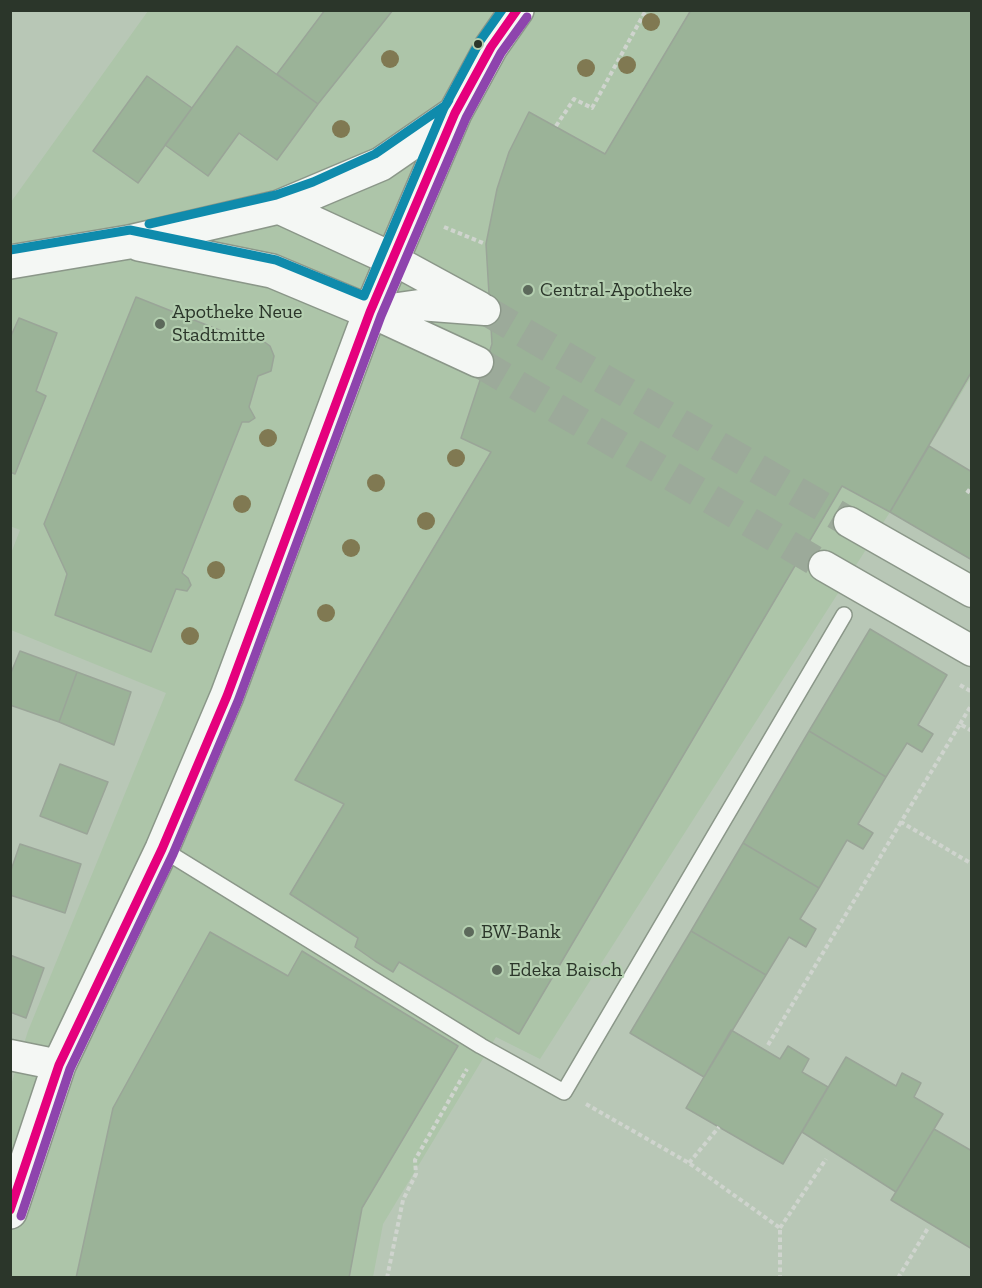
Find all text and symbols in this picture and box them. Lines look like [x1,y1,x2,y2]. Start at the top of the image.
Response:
unlabelled marker [472,38,484,50]
place label: Central-Apotheke [540,278,692,302]
marker: Central-Apotheke [521,283,535,297]
place label: Apotheke Neue Stadtmitte [172,300,302,347]
marker: Apotheke Neue Stadtmitte [153,317,167,331]
place label: BW-Bank [481,920,561,944]
marker: BW-Bank [462,925,476,939]
place label: Edeka Baisch [509,958,622,982]
marker: Edeka Baisch [490,963,504,977]

